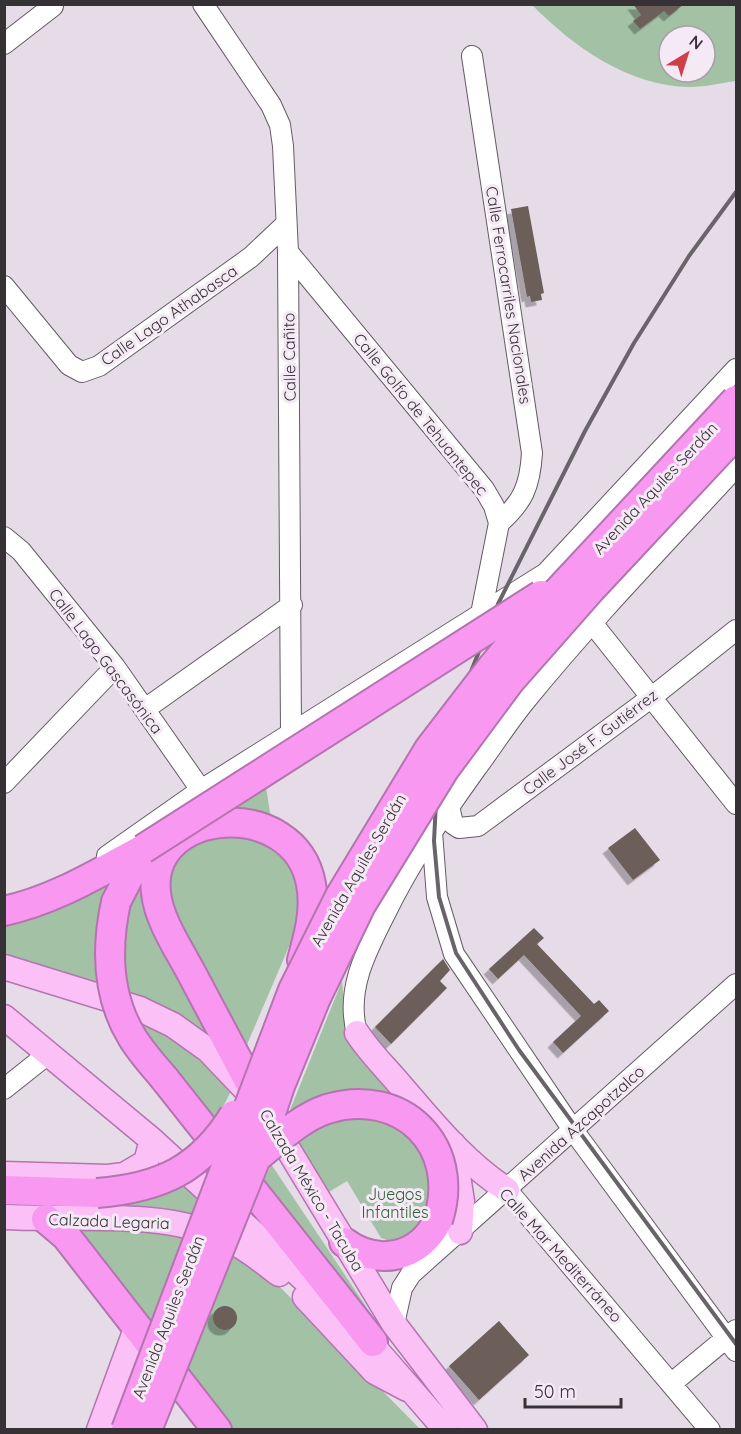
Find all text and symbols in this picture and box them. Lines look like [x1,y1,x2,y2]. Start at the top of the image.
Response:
north arrow [657,24,717,84]
text: N [685,31,707,54]
street label: Calle Ferrocarriles Nacionales [482,185,536,405]
street label: Calle Lago Athabasca [97,260,241,370]
street label: Calle Cañito [278,313,300,401]
street label: Calle Golfo de Tehuantepec [349,329,493,499]
street label: Avenida Aquiles Serdán [589,418,721,558]
street label: Calle Lago Gascasónica [45,584,167,738]
street label: Calle José F. Gutiérrez [519,685,661,799]
street label: Avenida Aquiles Serdán [306,790,410,950]
street label: Avenida Azcapotzalco [514,1061,648,1185]
street label: Calzada México - Tacuba [256,1105,368,1275]
park label: Juegos Infantiles [362,1184,428,1222]
street label: Calle Mar Mediterráneo [495,1184,627,1326]
street label: Calzada Legaria [48,1209,170,1233]
street label: Avenida Aquiles Serdán [128,1233,208,1401]
scale bar [525,1371,621,1409]
text: 50 m [534,1380,576,1403]

